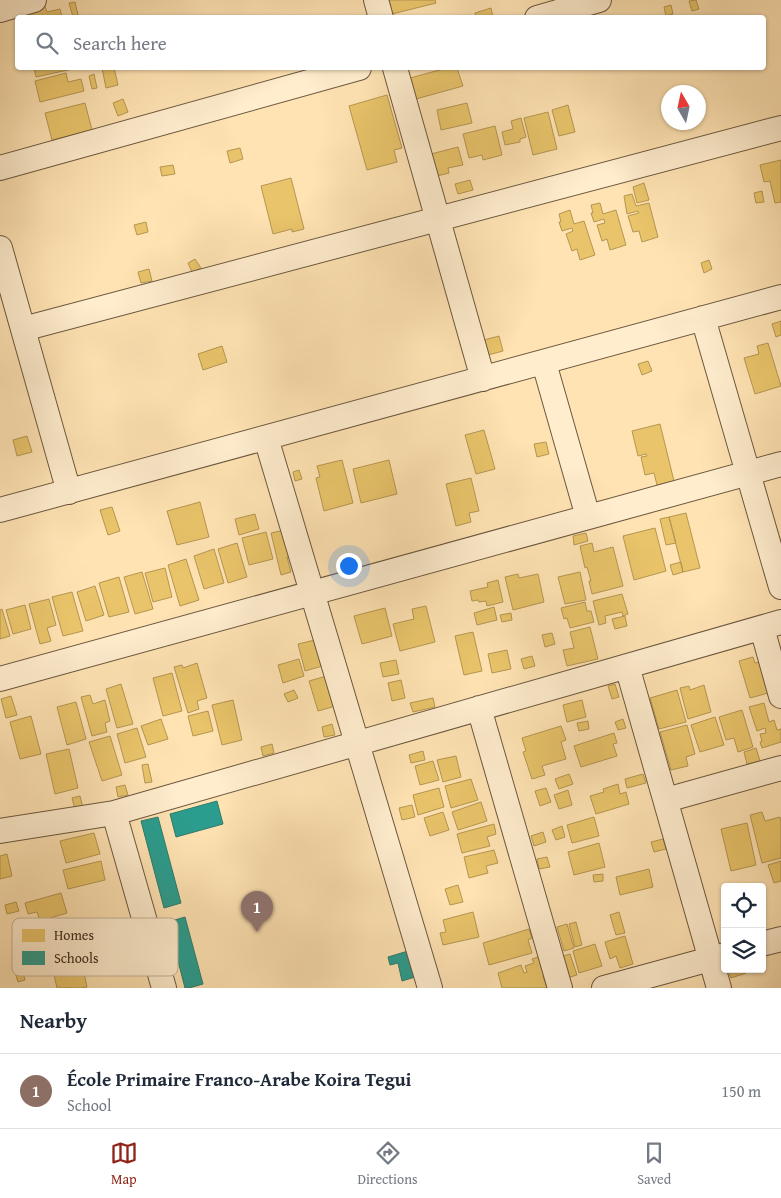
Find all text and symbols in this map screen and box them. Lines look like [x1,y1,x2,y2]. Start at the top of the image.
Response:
search box [15,15,766,70]
icon: search [33,29,61,57]
text: Search here [73,29,167,57]
north arrow [661,85,706,130]
your location [336,553,362,579]
map controls [721,883,766,973]
button: locate [721,883,766,928]
pin: 1 [241,891,273,932]
legend [12,918,178,976]
text: Homes [54,925,94,945]
button: layers [721,928,766,973]
text: Schools [54,948,98,968]
text: Nearby [20,1005,87,1036]
text: École Primaire Franco-Arabe Koira Tegui [67,1065,412,1093]
text: 1 [32,1079,40,1103]
text: 150 m [721,1079,761,1103]
text: School [67,1093,111,1117]
tab: Map [110,1139,138,1189]
tab: Directions [357,1139,418,1189]
tab: Saved [637,1139,671,1189]

